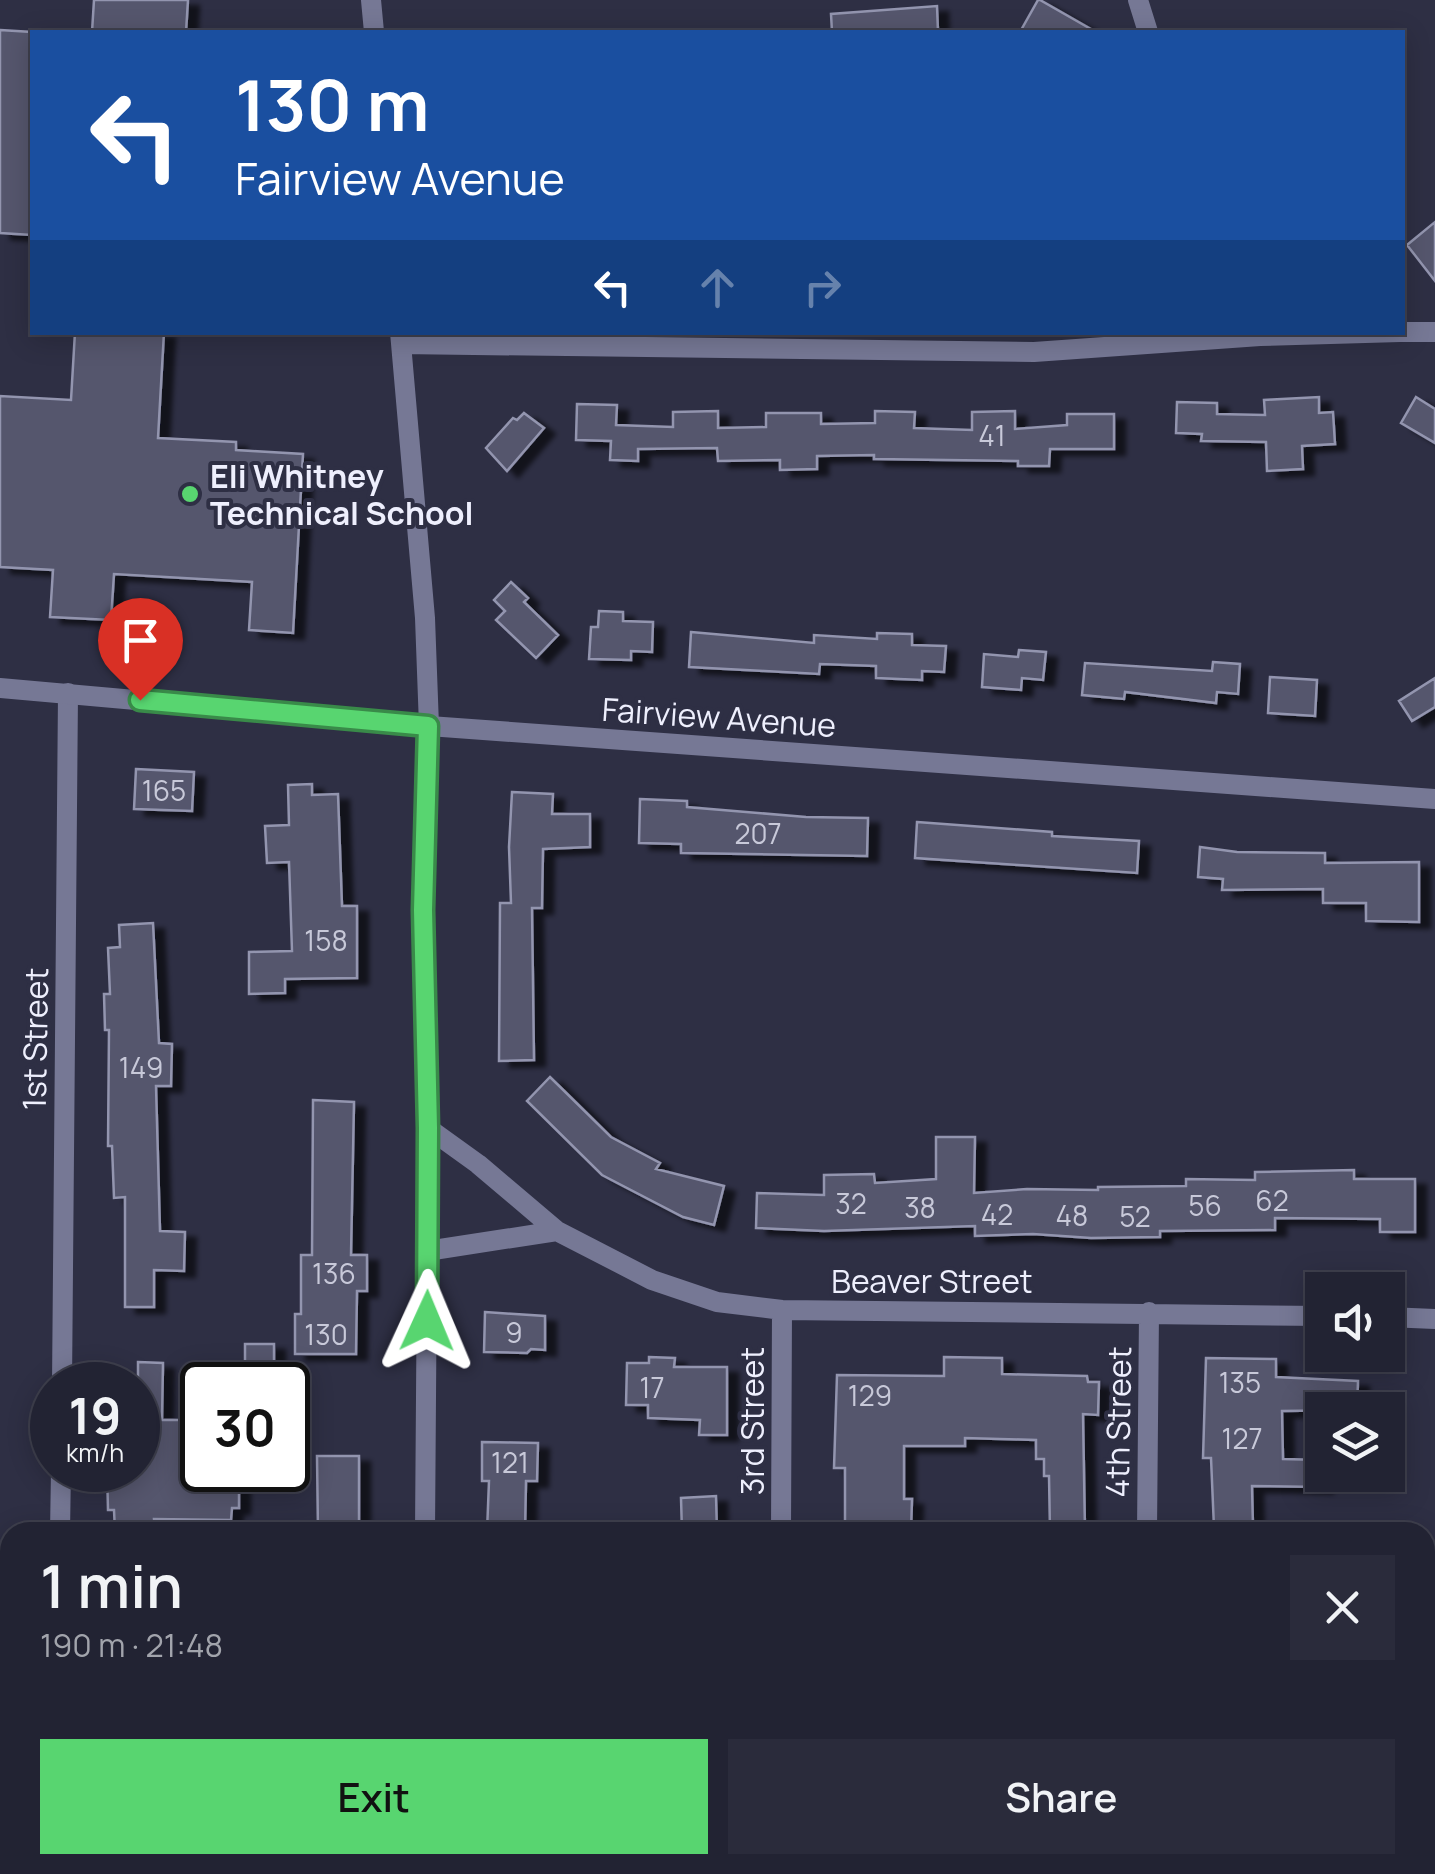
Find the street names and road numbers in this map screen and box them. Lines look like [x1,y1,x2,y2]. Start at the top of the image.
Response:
street label: Fairview Avenue [600,687,838,747]
street label: 1st Street [12,967,58,1111]
street label: Beaver Street [831,1259,1033,1303]
street label: 4th Street [1095,1346,1141,1498]
street label: 3rd Street [730,1347,774,1495]

